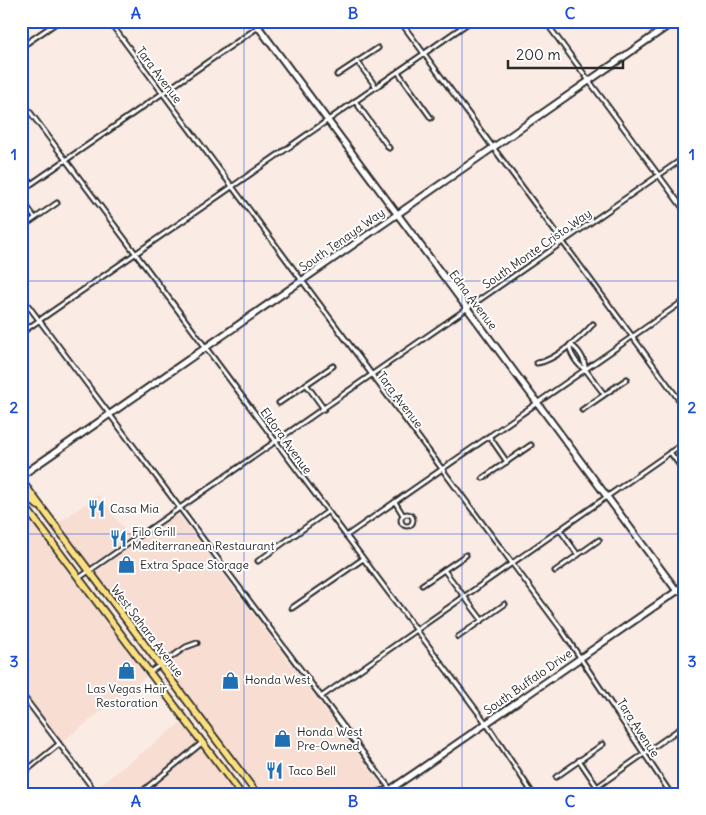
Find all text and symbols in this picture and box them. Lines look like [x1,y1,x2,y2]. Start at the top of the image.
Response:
text: A [131,3,141,23]
text: B [348,3,359,23]
text: C [565,3,576,23]
scale bar [508,38,624,70]
street label: Tara Avenue [133,43,186,106]
text: 200 m [516,45,561,64]
text: 1 [11,144,17,164]
text: 1 [689,144,695,164]
street label: South Tenaya Way [296,205,387,275]
street label: South Monte Cristo Way [479,205,594,292]
street label: Edna Avenue [446,267,501,332]
street label: Tara Avenue [374,368,427,431]
text: 2 [10,397,19,417]
text: 2 [688,397,697,417]
street label: Eldora Avenue [257,405,315,477]
restaurant icon: Casa Mia [86,499,106,519]
place label: Casa Mia [110,501,159,516]
place label: Filo Grill Mediterranean Restaurant [132,524,274,553]
restaurant icon: Filo Grill Mediterranean Restaurant [108,529,128,549]
shop icon: Extra Space Storage [116,555,136,575]
place label: Extra Space Storage [140,557,249,572]
street label: West Sahara Avenue [108,582,187,680]
street label: South Buffalo Drive [481,646,575,718]
text: 3 [9,651,19,671]
text: 3 [687,651,697,671]
shop icon: Las Vegas Hair Restoration [117,660,137,680]
shop icon: Honda West [221,670,241,690]
place label: Honda West [245,672,311,687]
place label: Las Vegas Hair Restoration [87,681,167,710]
street label: Tara Avenue [614,696,663,760]
place label: Honda West Pre-Owned [297,724,363,753]
shop icon: Honda West Pre-Owned [273,729,293,749]
restaurant icon: Taco Bell [264,761,284,781]
place label: Taco Bell [288,763,336,778]
text: A [131,791,141,811]
text: B [348,791,359,811]
text: C [565,791,576,811]

